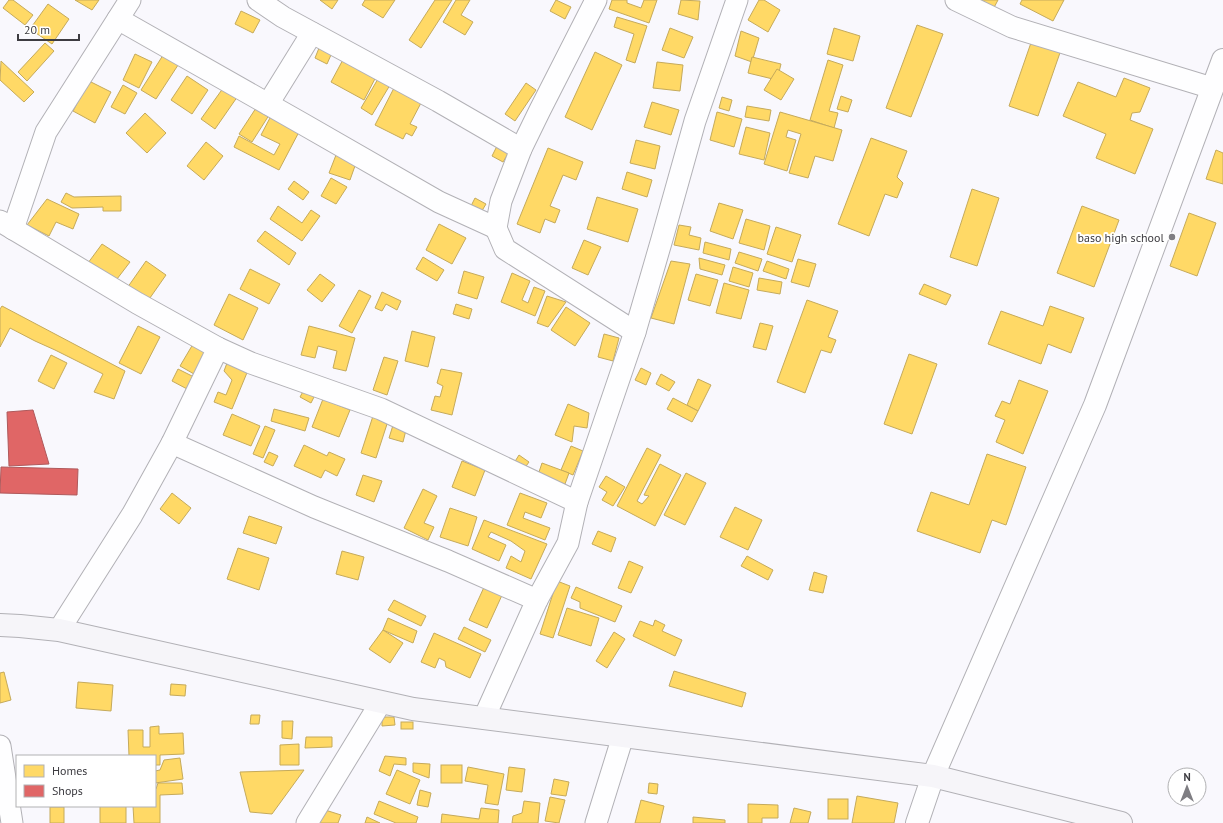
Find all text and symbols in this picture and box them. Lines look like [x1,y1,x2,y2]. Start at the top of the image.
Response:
scale bar [18,16,79,42]
text: 20 m [24,22,50,37]
place label: baso high school [1077,230,1164,245]
marker: baso high school [1167,232,1177,242]
legend [16,755,156,807]
text: Homes [52,763,87,778]
north arrow [1167,767,1207,807]
text: N [1183,770,1191,784]
text: Shops [52,783,83,798]

